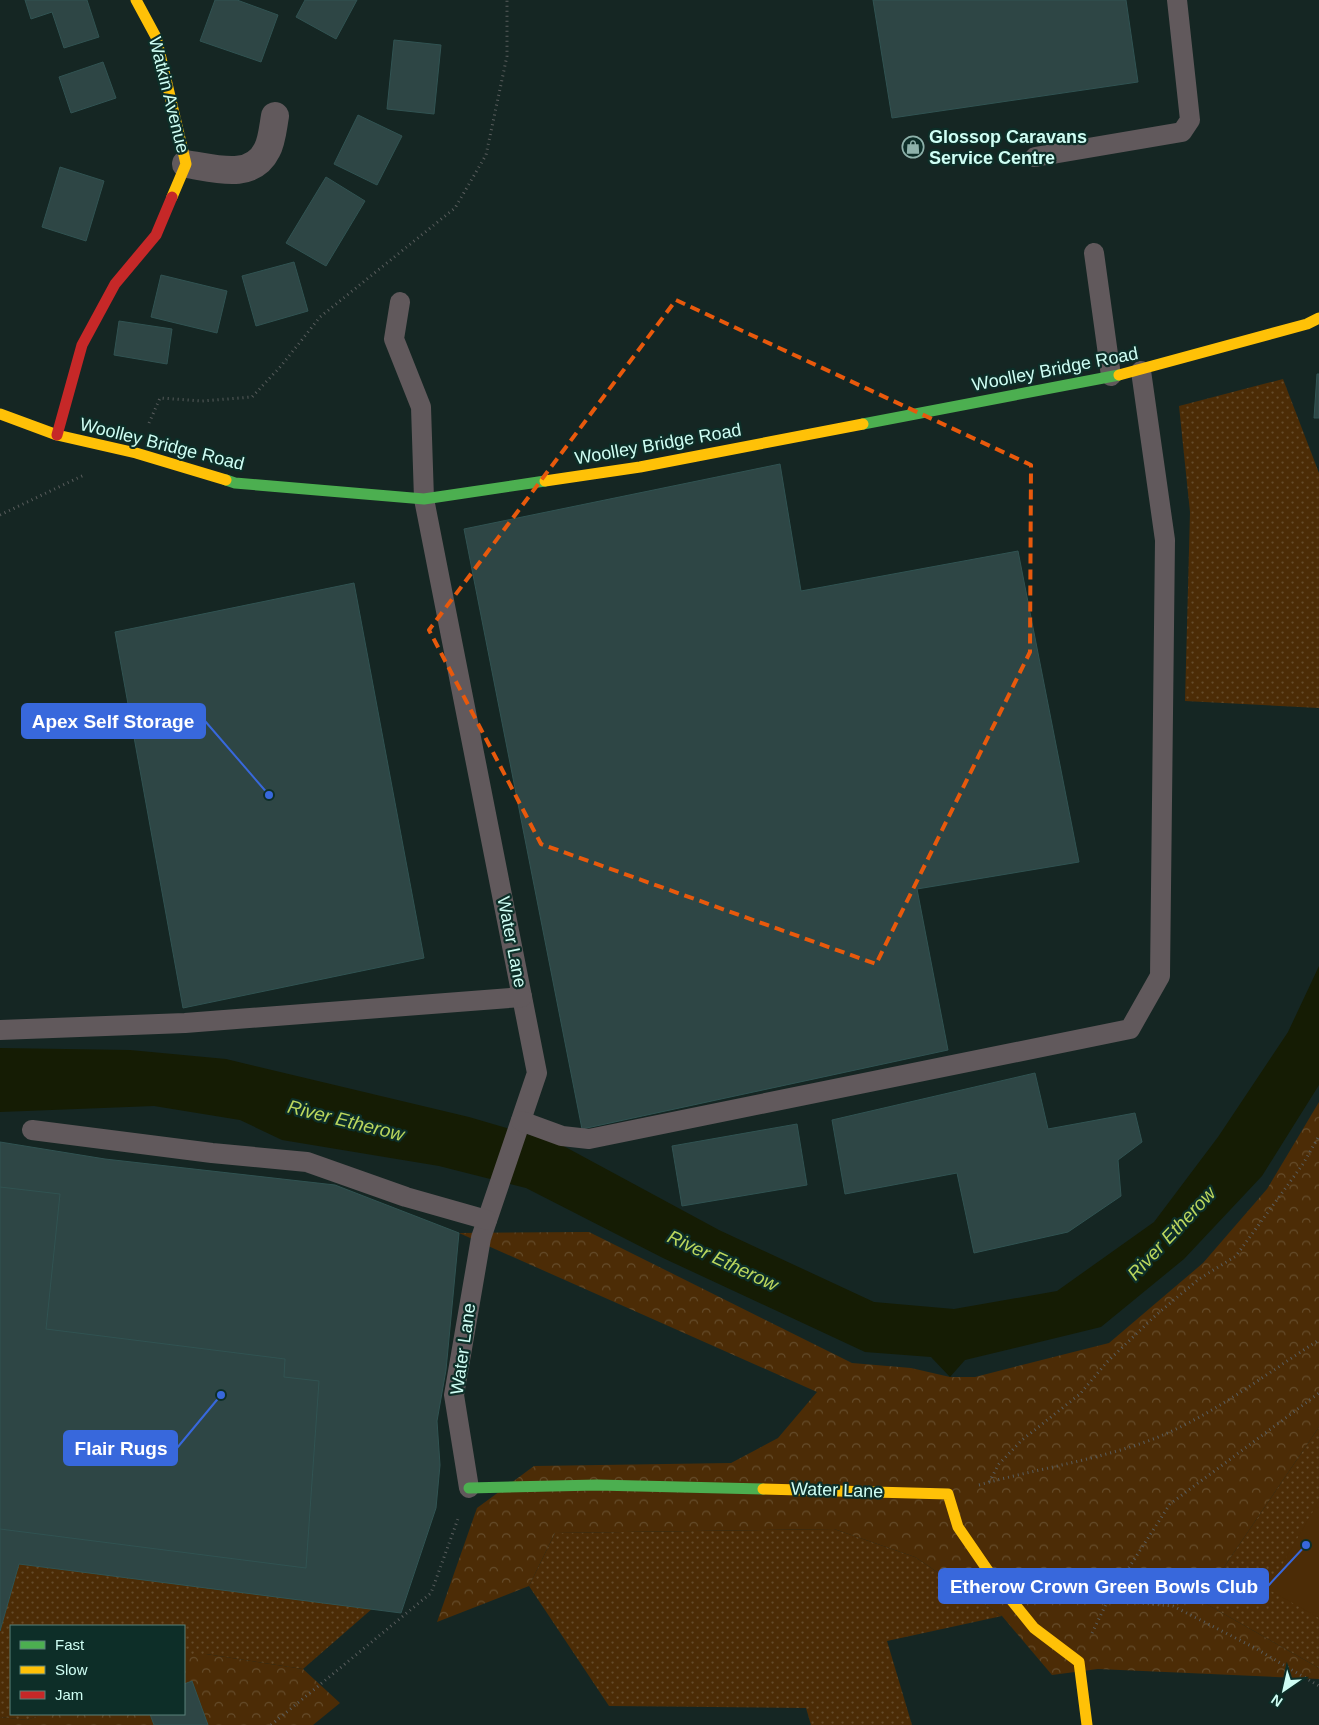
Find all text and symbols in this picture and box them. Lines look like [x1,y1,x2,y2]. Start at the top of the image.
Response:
street label: Watkin Avenue [145,35,193,155]
place label: Glossop Caravans Service Centre [929,127,1087,168]
shop icon: Glossop Caravans Service Centre [901,135,925,159]
street label: Woolley Bridge Road [970,343,1140,395]
street label: Woolley Bridge Road [78,414,246,474]
street label: Woolley Bridge Road [573,419,743,469]
callout: Apex Self Storage [22,704,205,738]
text: Apex Self Storage [32,711,194,732]
street label: Water Lane [493,895,531,989]
water label: River Etherow [285,1096,408,1145]
water label: River Etherow [1123,1182,1221,1284]
water label: River Etherow [664,1226,782,1296]
street label: Water Lane [447,1302,479,1396]
callout: Flair Rugs [64,1431,177,1465]
text: Flair Rugs [75,1438,167,1459]
street label: Water Lane [790,1478,884,1502]
callout: Etherow Crown Green Bowls Club [939,1569,1268,1603]
text: Etherow Crown Green Bowls Club [950,1576,1258,1597]
legend [10,1625,185,1715]
text: Fast [55,1636,85,1653]
text: Slow [55,1661,88,1678]
north arrow [1259,1665,1309,1715]
text: Jam [55,1686,83,1703]
text: N [1268,1691,1285,1710]

